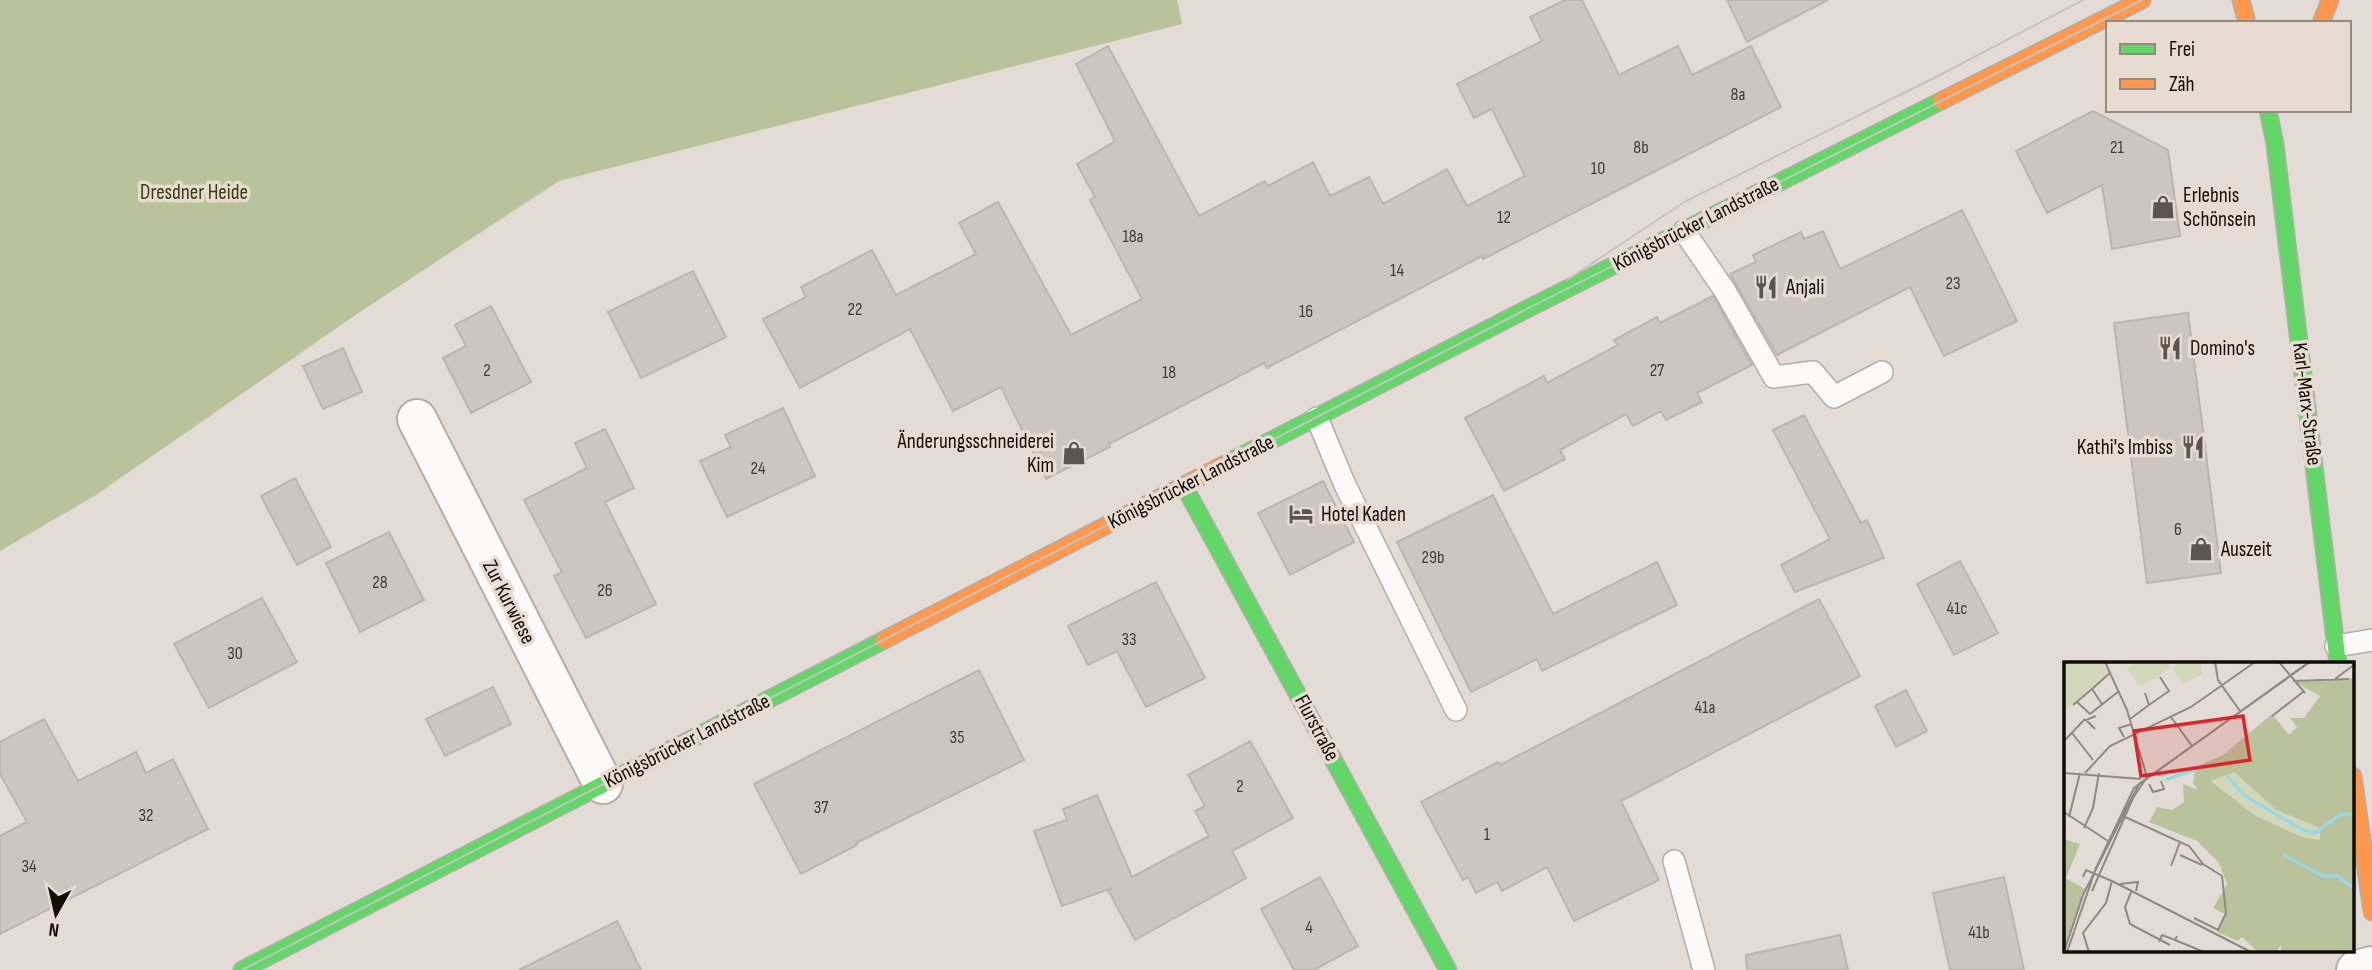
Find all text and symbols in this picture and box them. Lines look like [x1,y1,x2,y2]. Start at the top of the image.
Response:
legend [2106,21,2351,112]
text: Frei [2169,37,2195,62]
text: Zäh [2169,72,2195,97]
house number: 8a [1731,84,1745,105]
house number: 8b [1633,137,1649,158]
house number: 21 [2110,137,2125,158]
house number: 10 [1591,158,1605,179]
street label: Königsbrücker Landstraße [1609,171,1783,277]
park label: Dresdner Heide [140,180,248,205]
place label: Erlebnis Schönsein [2183,183,2256,232]
shop icon: Erlebnis Schönsein [2149,193,2177,221]
house number: 12 [1497,207,1511,228]
house number: 18a [1122,226,1144,247]
house number: 14 [1390,260,1404,281]
restaurant icon: Anjali [1752,273,1780,301]
house number: 23 [1946,273,1961,294]
place label: Anjali [1785,275,1824,300]
house number: 22 [848,299,862,320]
house number: 16 [1299,301,1313,322]
restaurant icon: Domino's [2156,334,2184,362]
place label: Domino's [2190,336,2255,361]
street label: Karl-Marx-Straße [2287,341,2327,467]
house number: 2 [483,360,491,381]
house number: 27 [1650,360,1665,381]
house number: 18 [1162,362,1176,383]
place label: Änderungsschneiderei Kim [896,429,1054,478]
street label: Königsbrücker Landstraße [1104,429,1278,535]
restaurant icon: Kathi's Imbiss [2179,433,2207,461]
place label: Kathi's Imbiss [2077,435,2173,460]
shop icon: Änderungsschneiderei Kim [1060,439,1088,467]
house number: 24 [751,458,766,479]
hotel icon: Hotel Kaden [1287,500,1315,528]
place label: Hotel Kaden [1321,502,1406,527]
house number: 6 [2174,519,2182,540]
shop icon: Auszeit [2187,535,2215,563]
place label: Auszeit [2220,537,2272,562]
house number: 29b [1422,547,1444,568]
street label: Zur Kurwiese [477,556,541,648]
house number: 28 [372,572,388,593]
house number: 26 [597,580,613,601]
house number: 41c [1946,598,1968,619]
house number: 33 [1121,629,1137,650]
house number: 30 [227,643,243,664]
inset map [2064,662,2354,953]
street label: Königsbrücker Landstraße [600,688,774,794]
street label: Flurstraße [1289,691,1345,765]
house number: 41a [1695,697,1716,718]
house number: 35 [950,727,964,748]
house number: 2 [1236,776,1244,797]
house number: 37 [814,797,829,818]
house number: 32 [139,805,153,826]
house number: 1 [1484,824,1491,845]
house number: 34 [21,856,37,877]
north arrow [21,879,91,949]
text: N [47,917,60,941]
house number: 4 [1305,917,1313,938]
house number: 41b [1968,922,1990,943]

